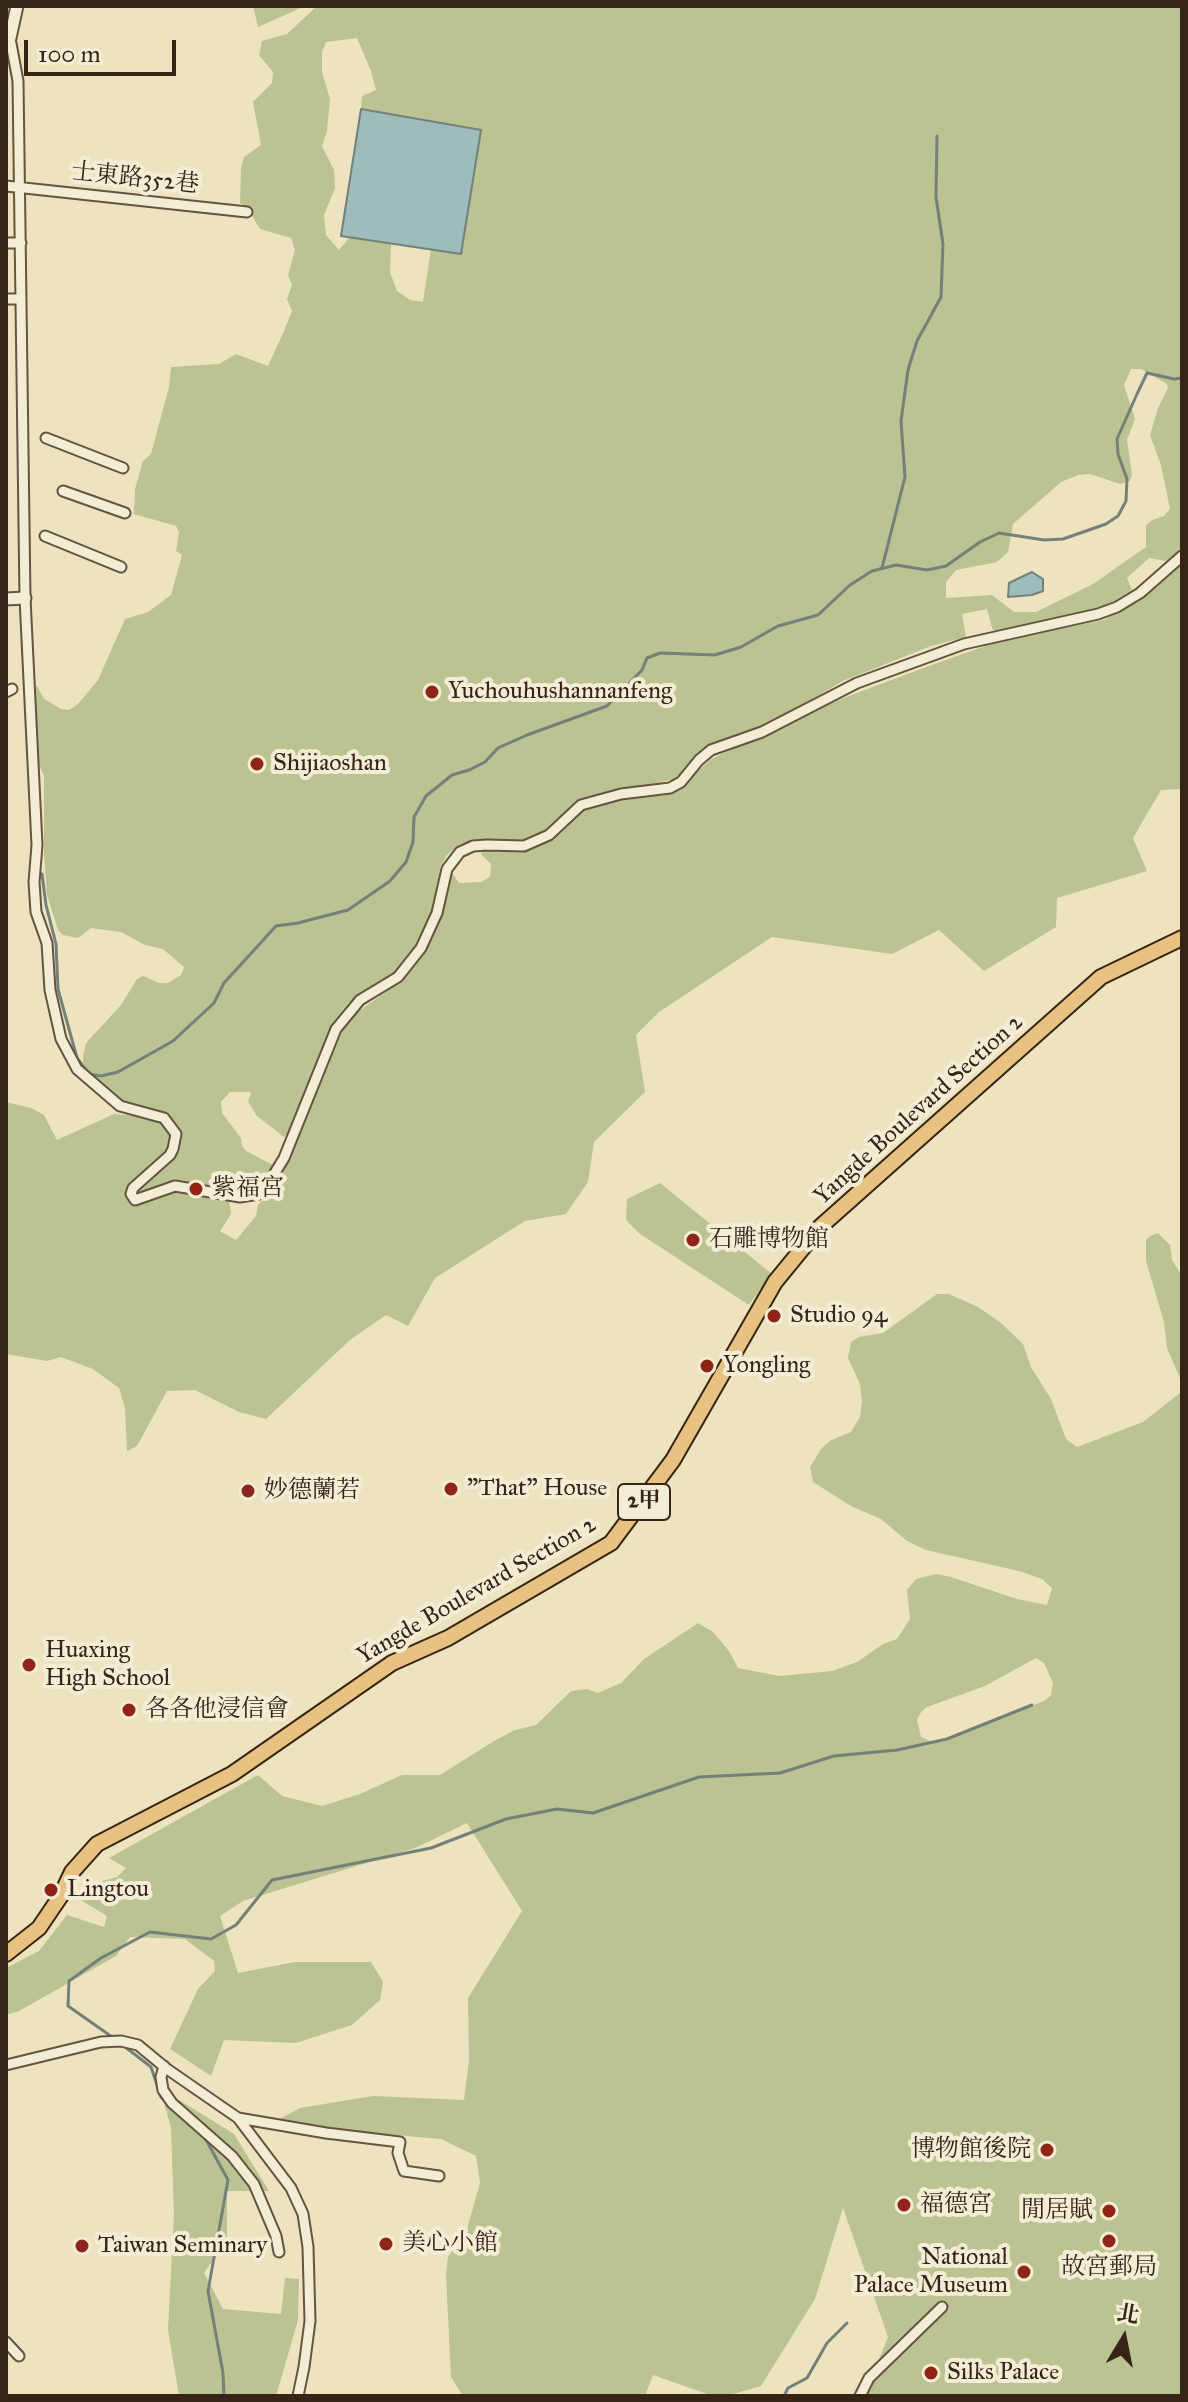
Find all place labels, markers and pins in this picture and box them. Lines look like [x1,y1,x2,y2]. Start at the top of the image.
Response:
place label: Yuchouhushannanfeng [448,678,672,706]
marker: Yuchouhushannanfeng [423,683,441,701]
place label: Shijiaoshan [273,750,387,778]
marker: Shijiaoshan [248,755,266,773]
place label: 紫福宮 [212,1175,284,1203]
marker: 紫福宮 [187,1180,205,1198]
place label: 石雕博物館 [709,1226,829,1254]
marker: 石雕博物館 [684,1231,702,1249]
place label: Studio 94 [790,1302,887,1330]
marker: Studio 94 [765,1307,783,1325]
place label: Yongling [723,1352,810,1380]
marker: Yongling [698,1357,716,1375]
place label: "That" House [467,1475,607,1503]
place label: 妙德蘭若 [264,1477,360,1505]
marker: "That" House [442,1480,460,1498]
marker: 妙德蘭若 [239,1482,257,1500]
place label: Huaxing High School [45,1637,170,1693]
marker: Huaxing High School [20,1656,38,1674]
place label: 各各他浸信會 [145,1696,289,1724]
marker: 各各他浸信會 [120,1701,138,1719]
place label: Lingtou [67,1876,149,1904]
marker: Lingtou [42,1881,60,1899]
place label: 博物館後院 [911,2136,1031,2164]
marker: 博物館後院 [1038,2141,1056,2159]
place label: 福德宮 [920,2191,992,2219]
marker: 福德宮 [895,2196,913,2214]
place label: 閒居賦 [1021,2197,1093,2225]
marker: 閒居賦 [1100,2202,1118,2220]
place label: 美心小館 [402,2230,498,2258]
place label: Taiwan Seminary [98,2232,267,2260]
marker: 故宮郵局 [1100,2232,1118,2250]
marker: 美心小館 [377,2235,395,2253]
marker: Taiwan Seminary [73,2237,91,2255]
place label: National Palace Museum [854,2244,1008,2300]
place label: 故宮郵局 [1061,2254,1157,2282]
marker: National Palace Museum [1015,2263,1033,2281]
place label: Silks Palace [947,2359,1059,2387]
marker: Silks Palace [922,2364,940,2382]

